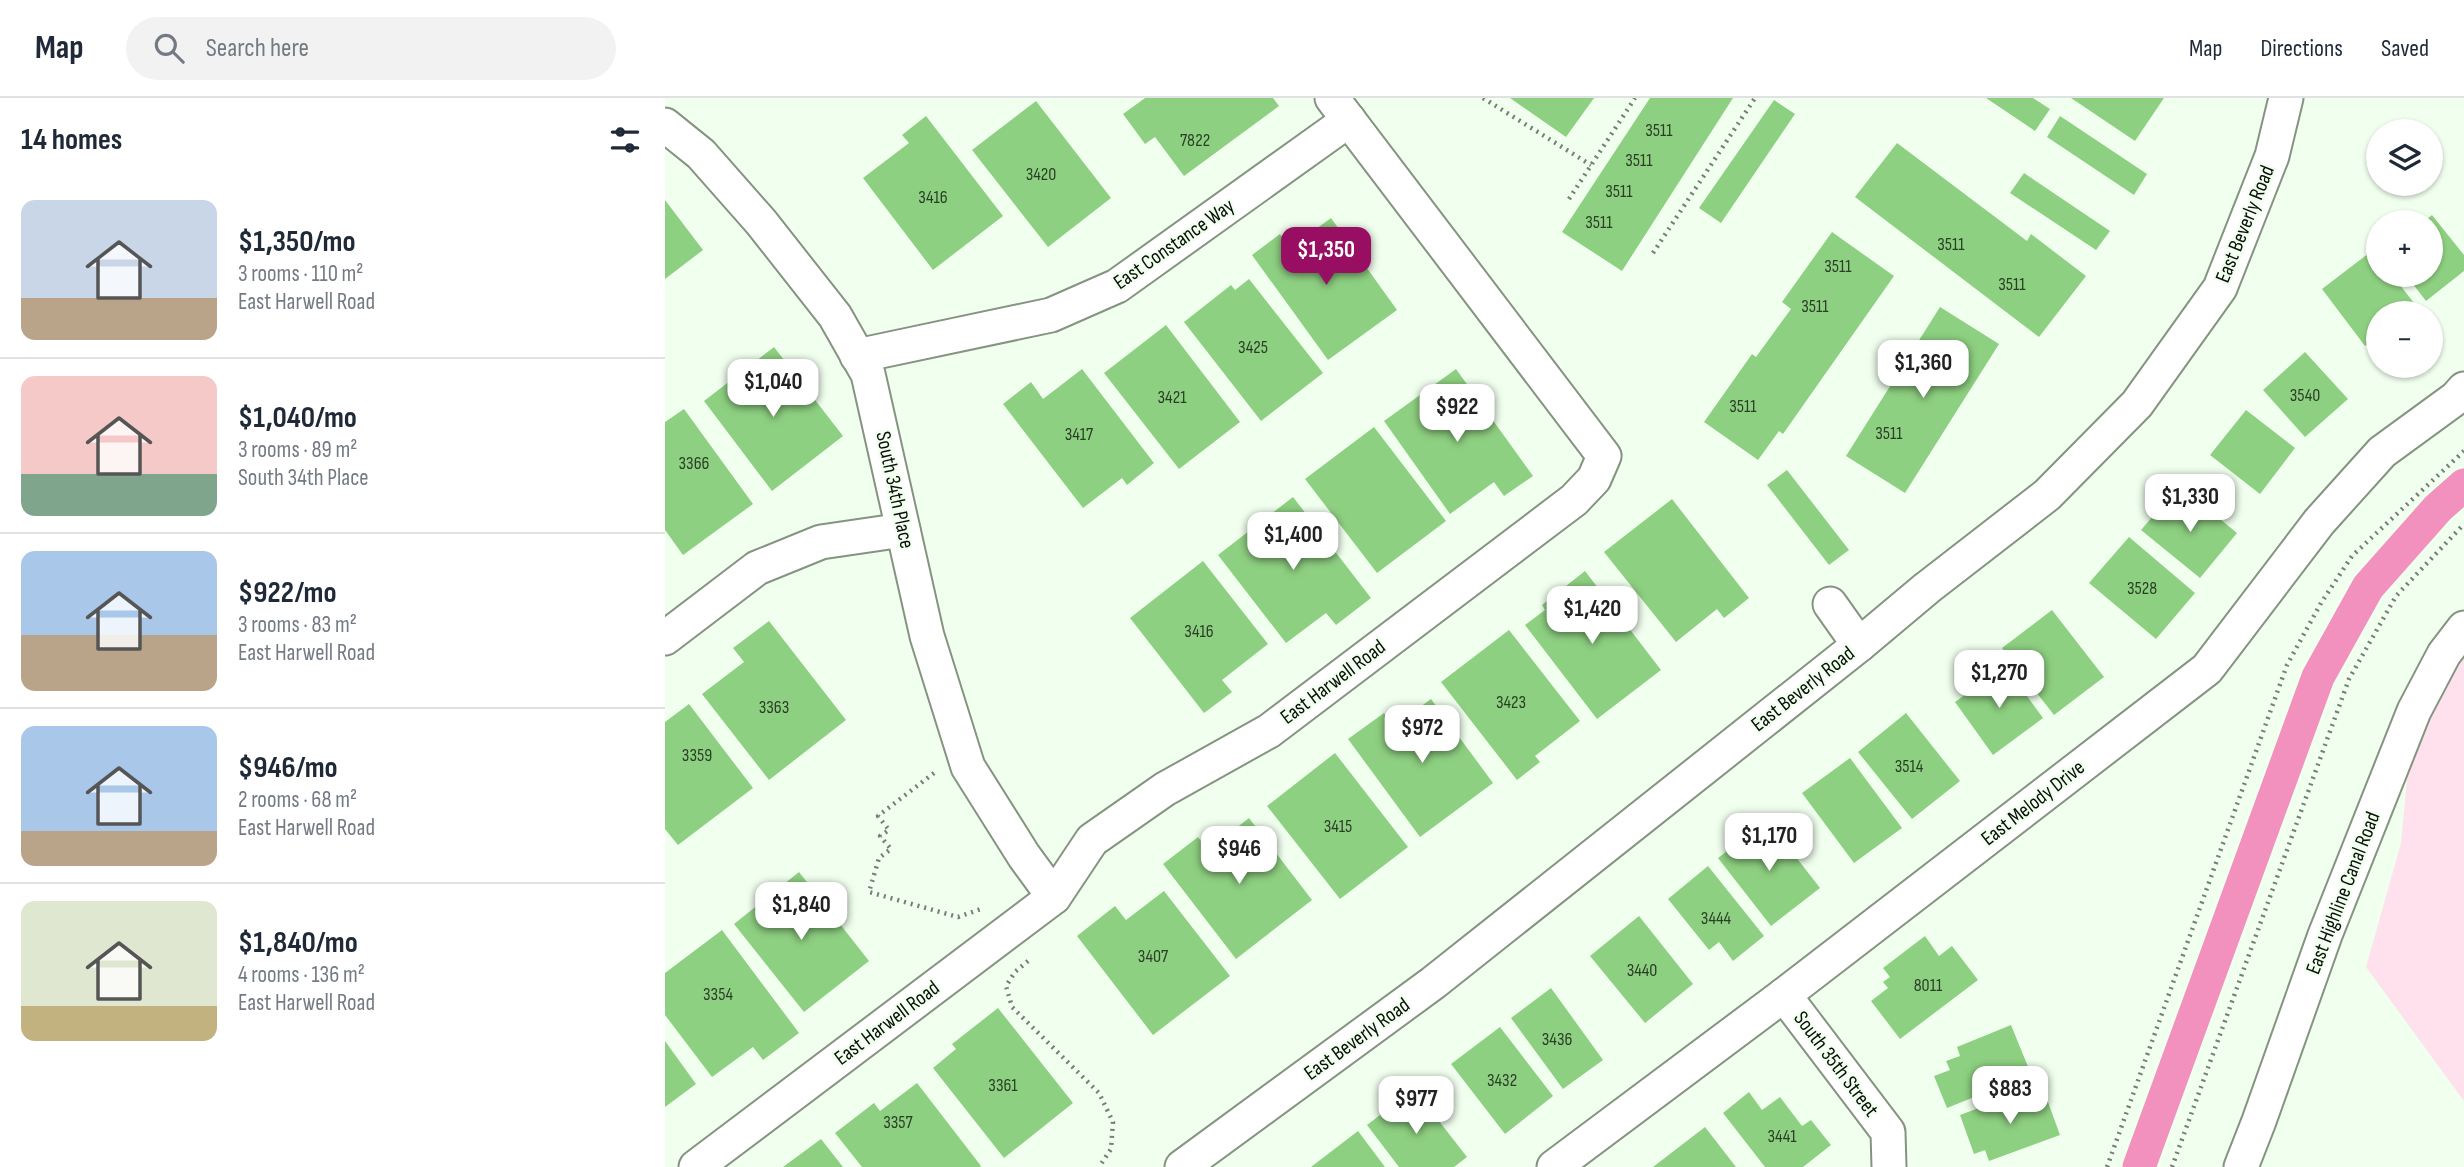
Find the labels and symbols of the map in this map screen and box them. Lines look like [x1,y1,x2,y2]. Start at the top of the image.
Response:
house number: 3511 [1645,120,1673,141]
house number: 7822 [1180,130,1210,151]
house number: 3511 [1625,150,1653,171]
street label: East Beverly Road [2210,162,2280,286]
house number: 3420 [1026,164,1056,185]
house number: 3511 [1605,181,1633,202]
house number: 3416 [918,187,948,208]
street label: East Constance Way [1109,193,1239,295]
house number: 3511 [1585,212,1613,233]
pin: $1,350 [1269,228,1383,287]
house number: 3511 [1937,234,1965,255]
house number: 3511 [1824,256,1852,277]
house number: 3511 [1998,274,2026,295]
house number: 3511 [1801,296,1829,317]
house number: 3425 [1238,337,1268,358]
pin: $1,360 [1866,341,1980,400]
pin: $1,040 [716,360,830,419]
pin: $922 [1416,384,1498,444]
house number: 3540 [2290,385,2320,406]
house number: 3421 [1158,387,1187,408]
house number: 3511 [1729,396,1757,417]
house number: 3511 [1875,423,1903,444]
house number: 3417 [1065,424,1094,445]
street label: South 34th Place [870,429,920,551]
house number: 3366 [679,453,710,474]
pin: $1,330 [2133,474,2247,534]
pin: $1,400 [1236,512,1350,572]
house number: 3528 [2127,578,2157,599]
pin: $1,420 [1535,587,1649,646]
house number: 3416 [1184,621,1214,642]
street label: East Harwell Road [1276,634,1390,730]
street label: East Beverly Road [1746,641,1860,737]
pin: $1,270 [1942,650,2056,710]
house number: 3423 [1496,692,1526,713]
house number: 3363 [759,697,789,718]
pin: $972 [1381,706,1463,765]
house number: 3359 [682,745,712,766]
street label: East Melody Drive [1976,755,2090,851]
house number: 3514 [1895,756,1924,777]
street label: East Highline Canal Road [2301,808,2385,978]
pin: $1,170 [1712,814,1826,873]
house number: 3415 [1324,816,1352,837]
pin: $946 [1198,826,1280,886]
pin: $1,840 [744,882,858,942]
house number: 3444 [1701,908,1732,929]
house number: 3407 [1138,946,1169,967]
house number: 3440 [1627,960,1657,981]
street label: East Harwell Road [830,975,944,1071]
house number: 8011 [1914,975,1943,996]
house number: 3354 [703,984,733,1005]
street label: East Beverly Road [1299,992,1415,1086]
street label: South 35th Street [1788,1006,1884,1122]
house number: 3436 [1542,1029,1572,1050]
pin: $883 [1969,1066,2051,1126]
house number: 3432 [1487,1070,1517,1091]
house number: 3361 [988,1075,1018,1096]
pin: $977 [1375,1076,1457,1136]
house number: 3357 [883,1112,914,1133]
house number: 3441 [1767,1126,1797,1147]

